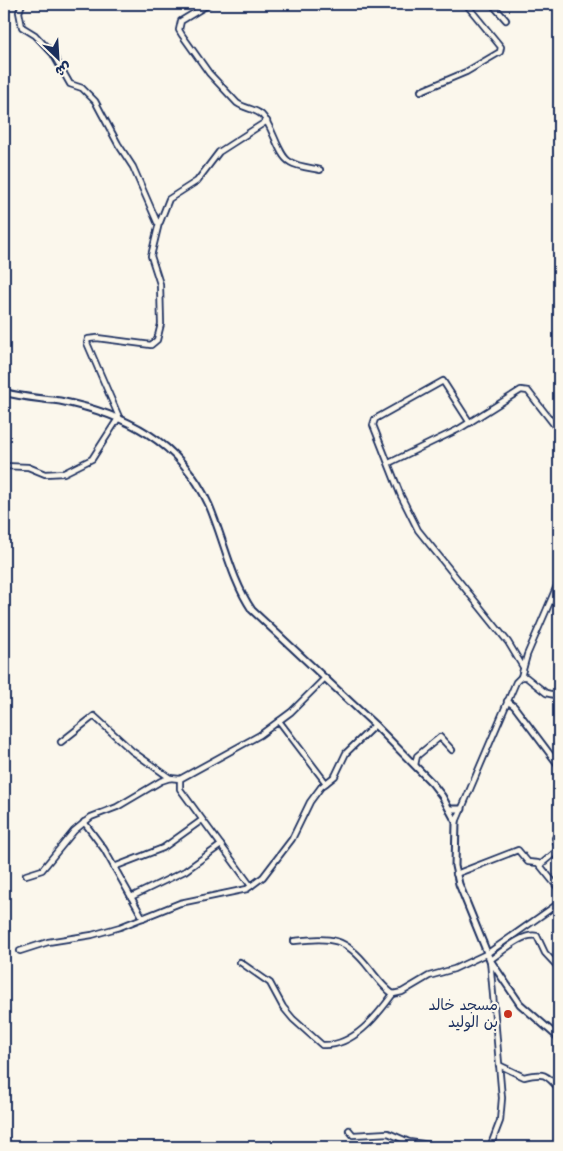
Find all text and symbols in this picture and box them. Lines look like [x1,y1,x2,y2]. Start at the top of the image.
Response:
north arrow [32,32,82,82]
text: ش [53,58,75,82]
place label: مسجد خالد بن الوليد [429,994,498,1032]
marker: مسجد خالد بن الوليد [502,1008,514,1020]

